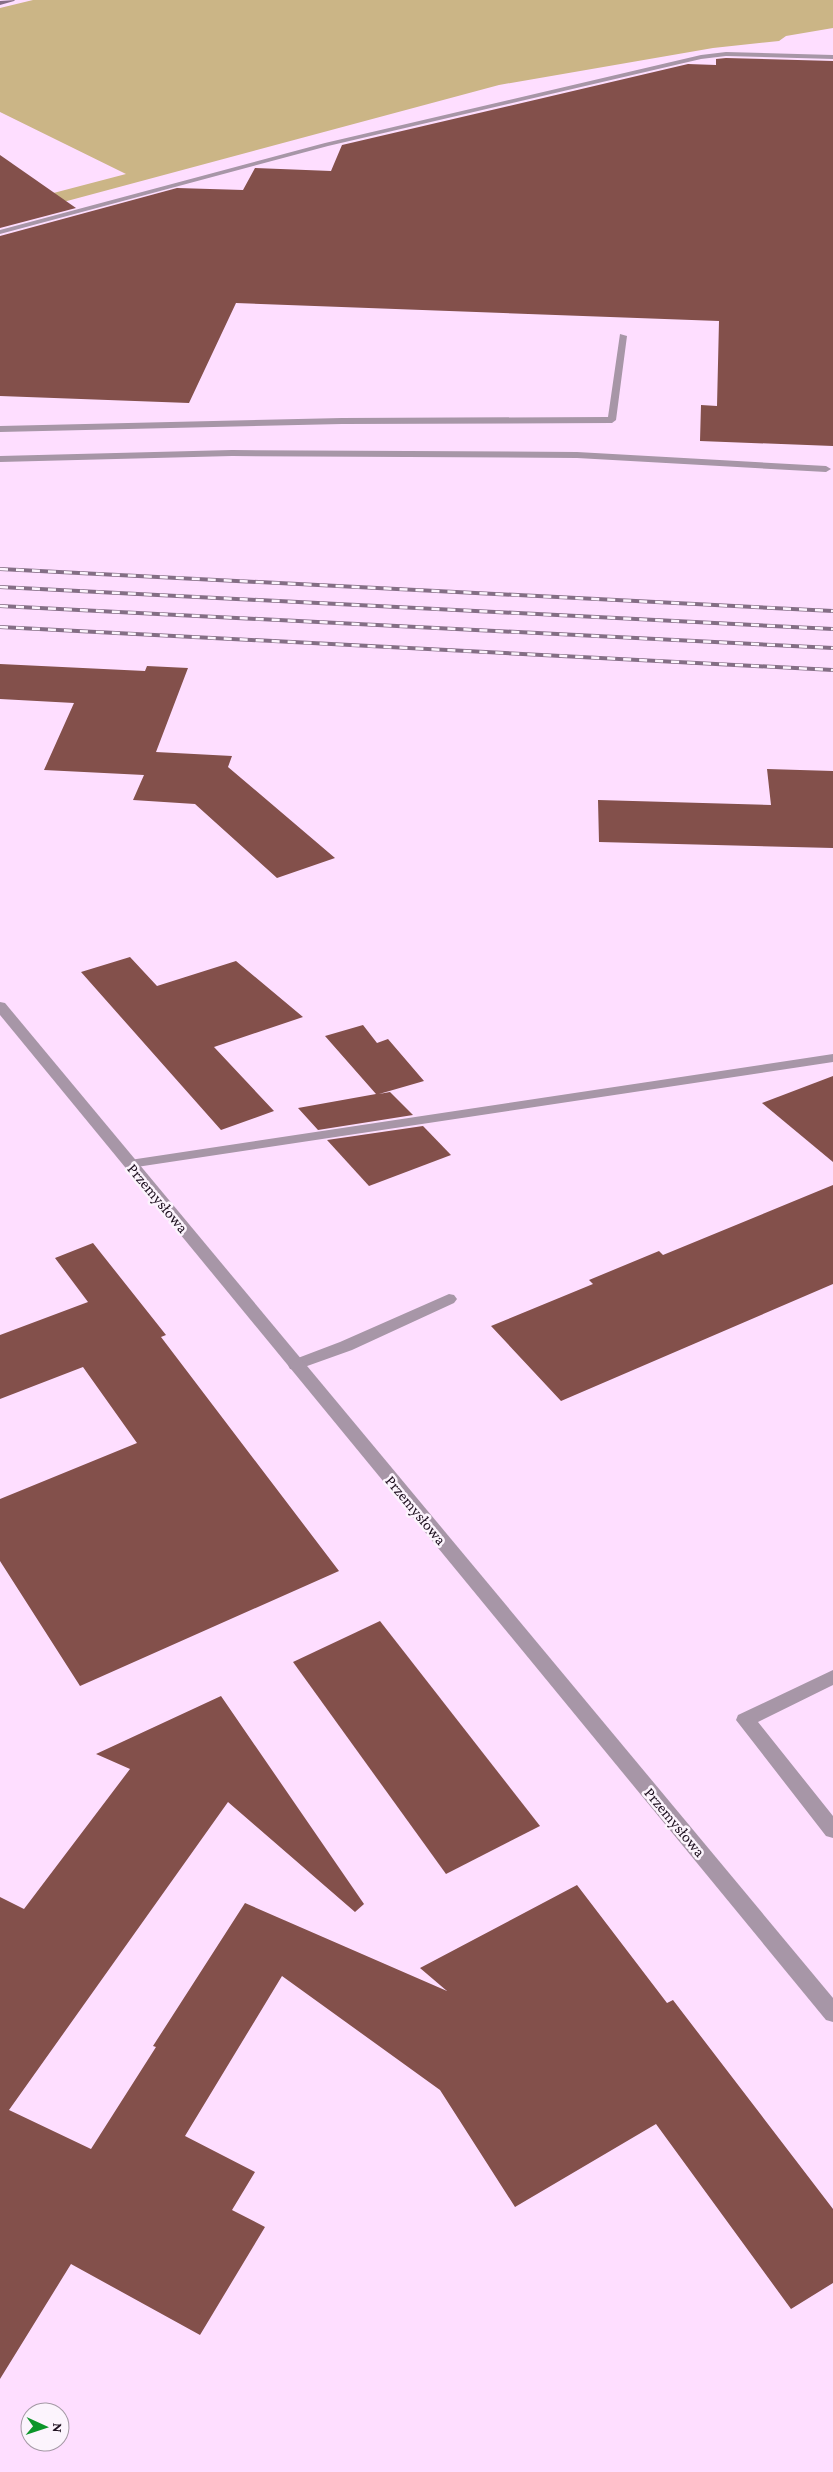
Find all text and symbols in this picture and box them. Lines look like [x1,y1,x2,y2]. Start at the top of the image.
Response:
street label: Przemysłowa [123,1160,192,1237]
street label: Przemysłowa [381,1472,450,1549]
street label: Przemysłowa [640,1784,709,1861]
north arrow [20,2402,70,2452]
text: N [50,2422,66,2433]

